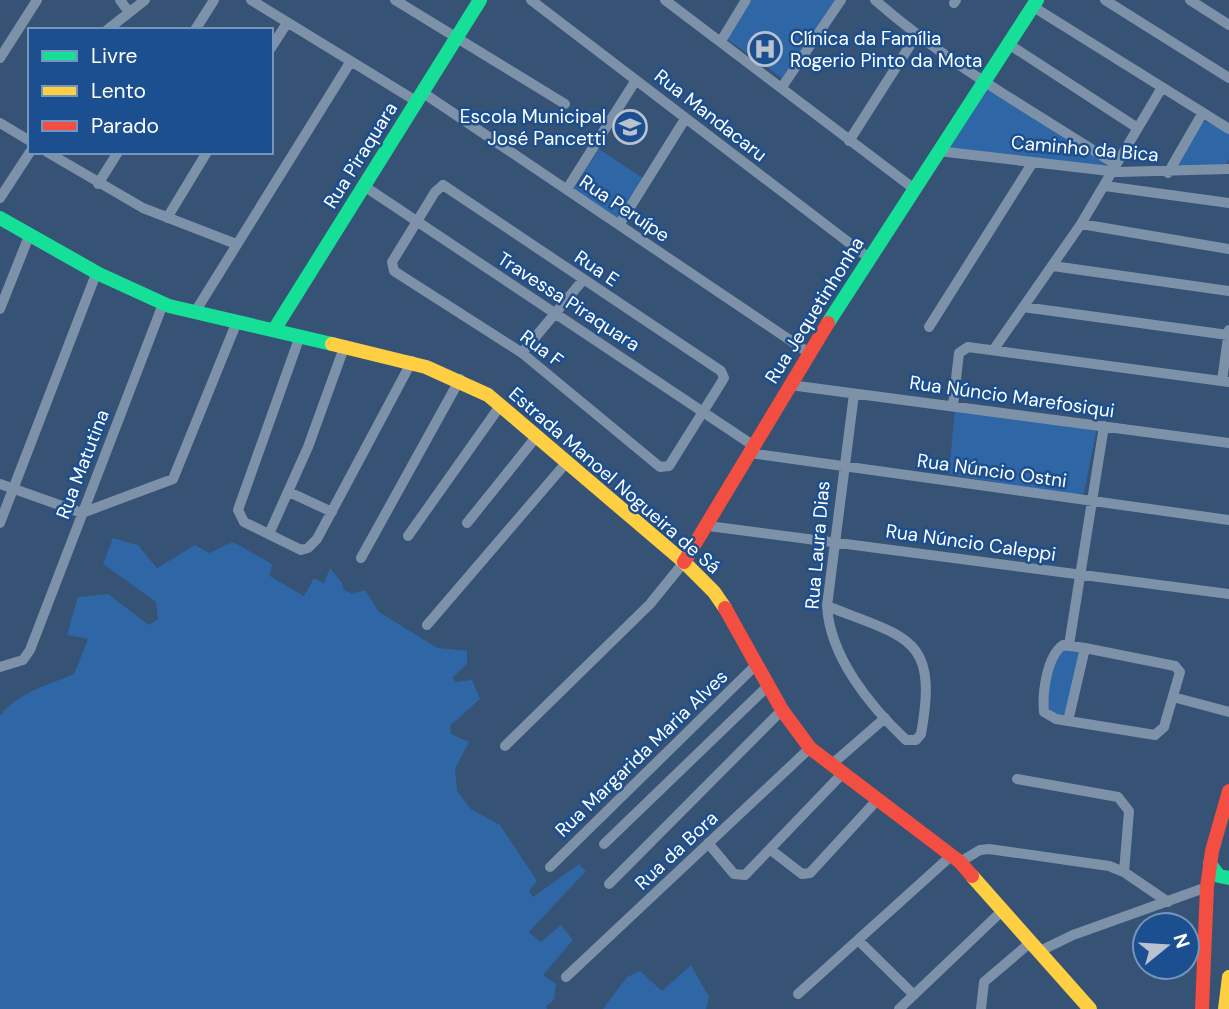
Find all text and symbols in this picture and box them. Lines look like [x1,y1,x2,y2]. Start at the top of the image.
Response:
place label: Clínica da Família Rogerio Pinto da Mota [790,26,982,73]
legend [28,28,273,154]
hospital icon: Clínica da Família Rogerio Pinto da Mota [746,30,784,68]
text: Livre [91,42,138,70]
street label: Rua Mandacaru [649,64,772,167]
text: Lento [91,77,146,105]
street label: Rua Piraquara [318,97,403,213]
place label: Escola Municipal José Pancetti [460,104,606,151]
school or university icon: Escola Municipal José Pancetti [611,108,649,146]
text: Parado [91,112,159,140]
street label: Caminho da Bica [1010,130,1160,167]
street label: Rua Peruípe [575,169,675,248]
street label: Rua Jequetinhonha [759,232,870,388]
street label: Rua E [570,245,624,292]
street label: Travessa Piraquara [493,246,645,357]
street label: Rua F [515,324,568,373]
street label: Rua Núncio Marefosiqui [908,370,1116,423]
street label: Estrada Manoel Nogueira de Sá [503,381,726,579]
street label: Rua Matutina [50,406,115,522]
street label: Rua Núncio Ostni [915,448,1068,493]
street label: Rua Laura Dias [799,480,836,610]
street label: Rua Núncio Caleppi [884,518,1058,567]
street label: Rua Margarida Maria Alves [550,664,733,842]
street label: Rua da Bora [629,805,723,895]
north arrow [1131,911,1201,981]
text: N [1168,930,1196,951]

